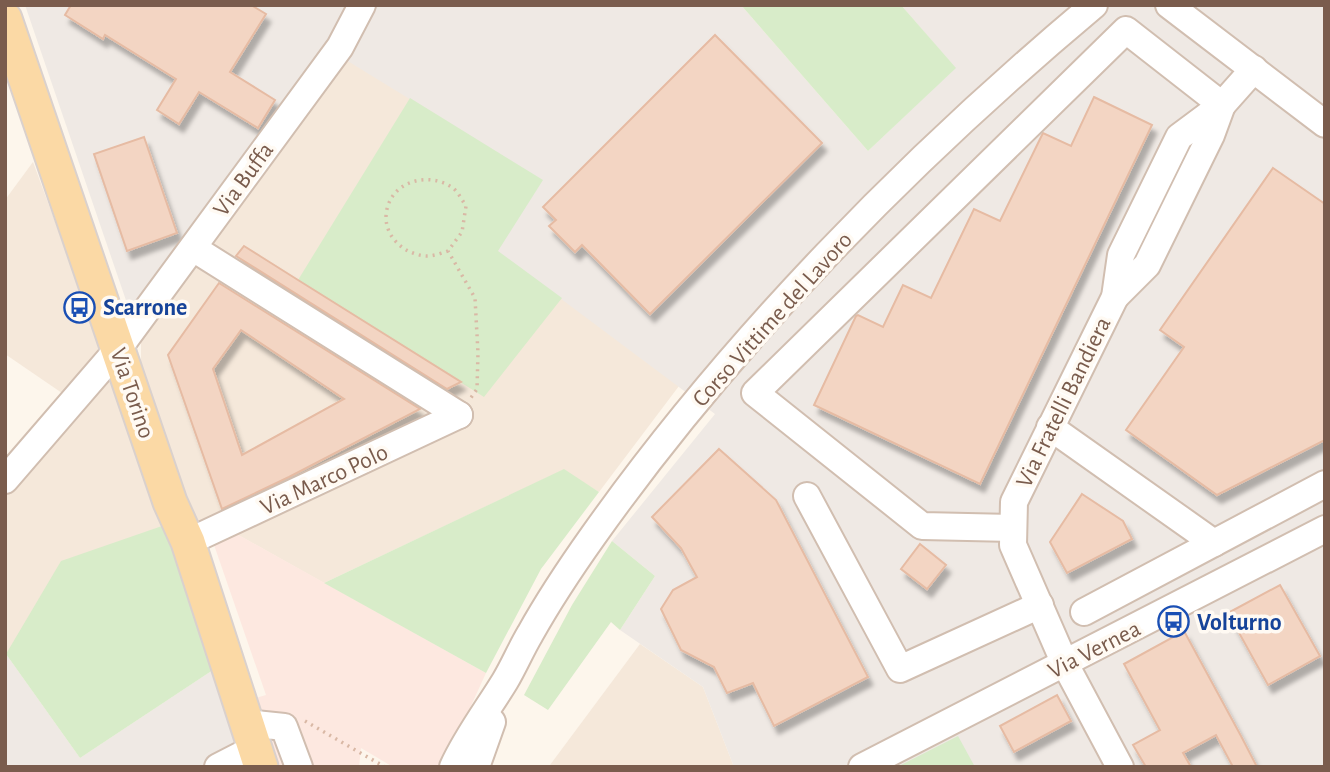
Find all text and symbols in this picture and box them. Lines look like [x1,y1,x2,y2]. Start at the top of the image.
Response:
street label: Via Buffa [209,138,278,221]
street label: Corso Vittime del Lavoro [688,228,857,412]
bus stop icon: Scarrone [63,290,97,324]
place label: Scarrone [103,296,187,320]
street label: Via Fratelli Bandiera [1012,313,1116,492]
street label: Via Torino [105,345,159,442]
street label: Via Marco Polo [257,440,392,520]
bus stop icon: Volturno [1157,605,1191,639]
place label: Volturno [1197,611,1282,635]
street label: Via Vernea [1044,616,1145,683]

